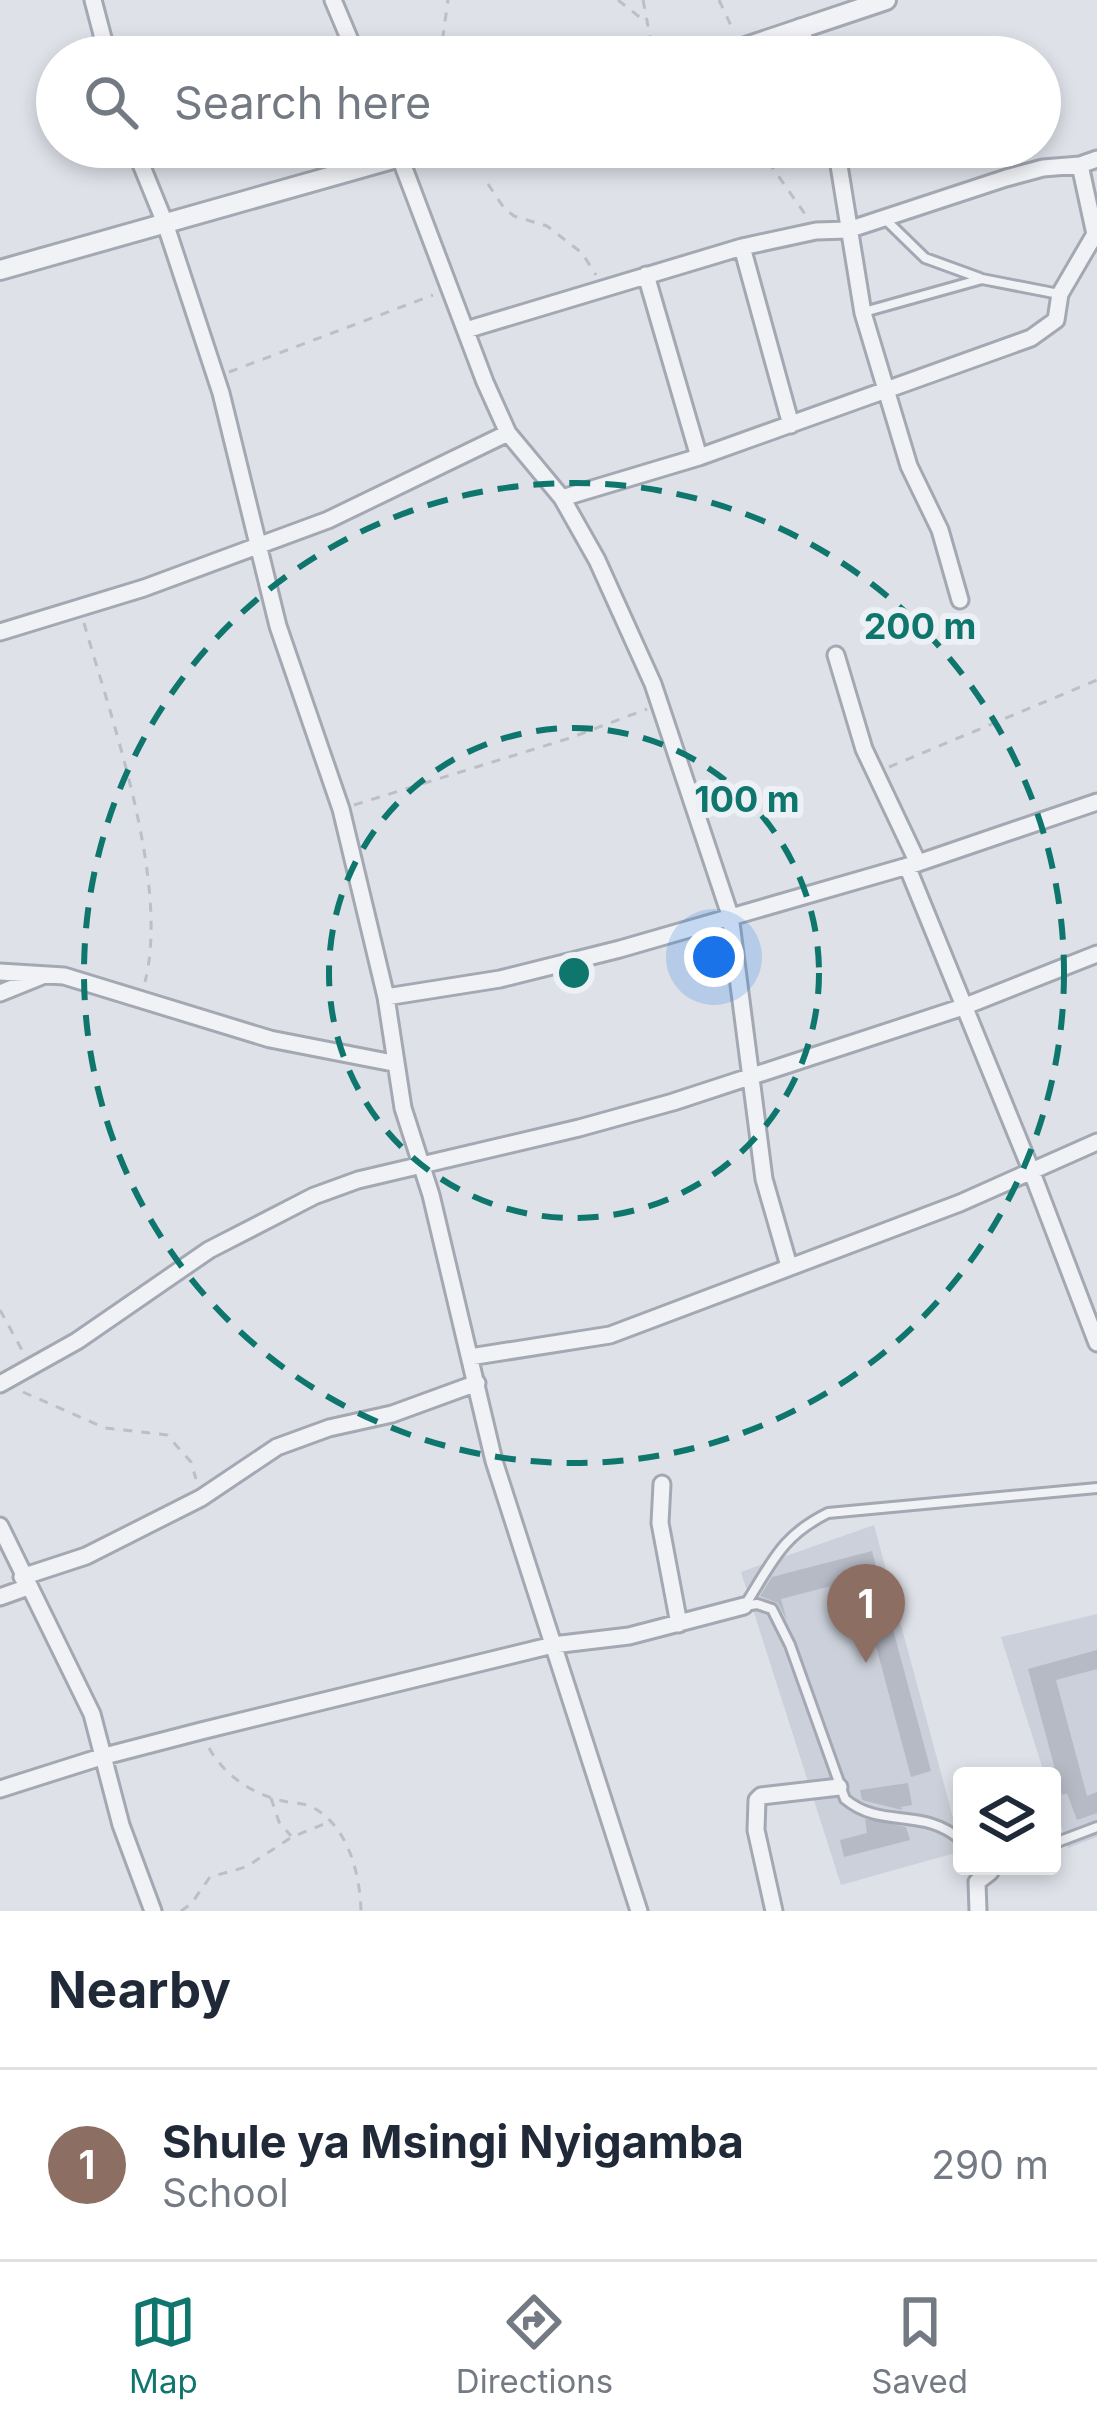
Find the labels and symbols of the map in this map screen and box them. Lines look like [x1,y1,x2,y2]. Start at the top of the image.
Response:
text: 200 m [864,604,976,648]
text: 100 m [694,777,800,821]
your location [684,927,744,987]
centre of rings [553,952,595,994]
pin: 1 [827,1564,905,1663]

